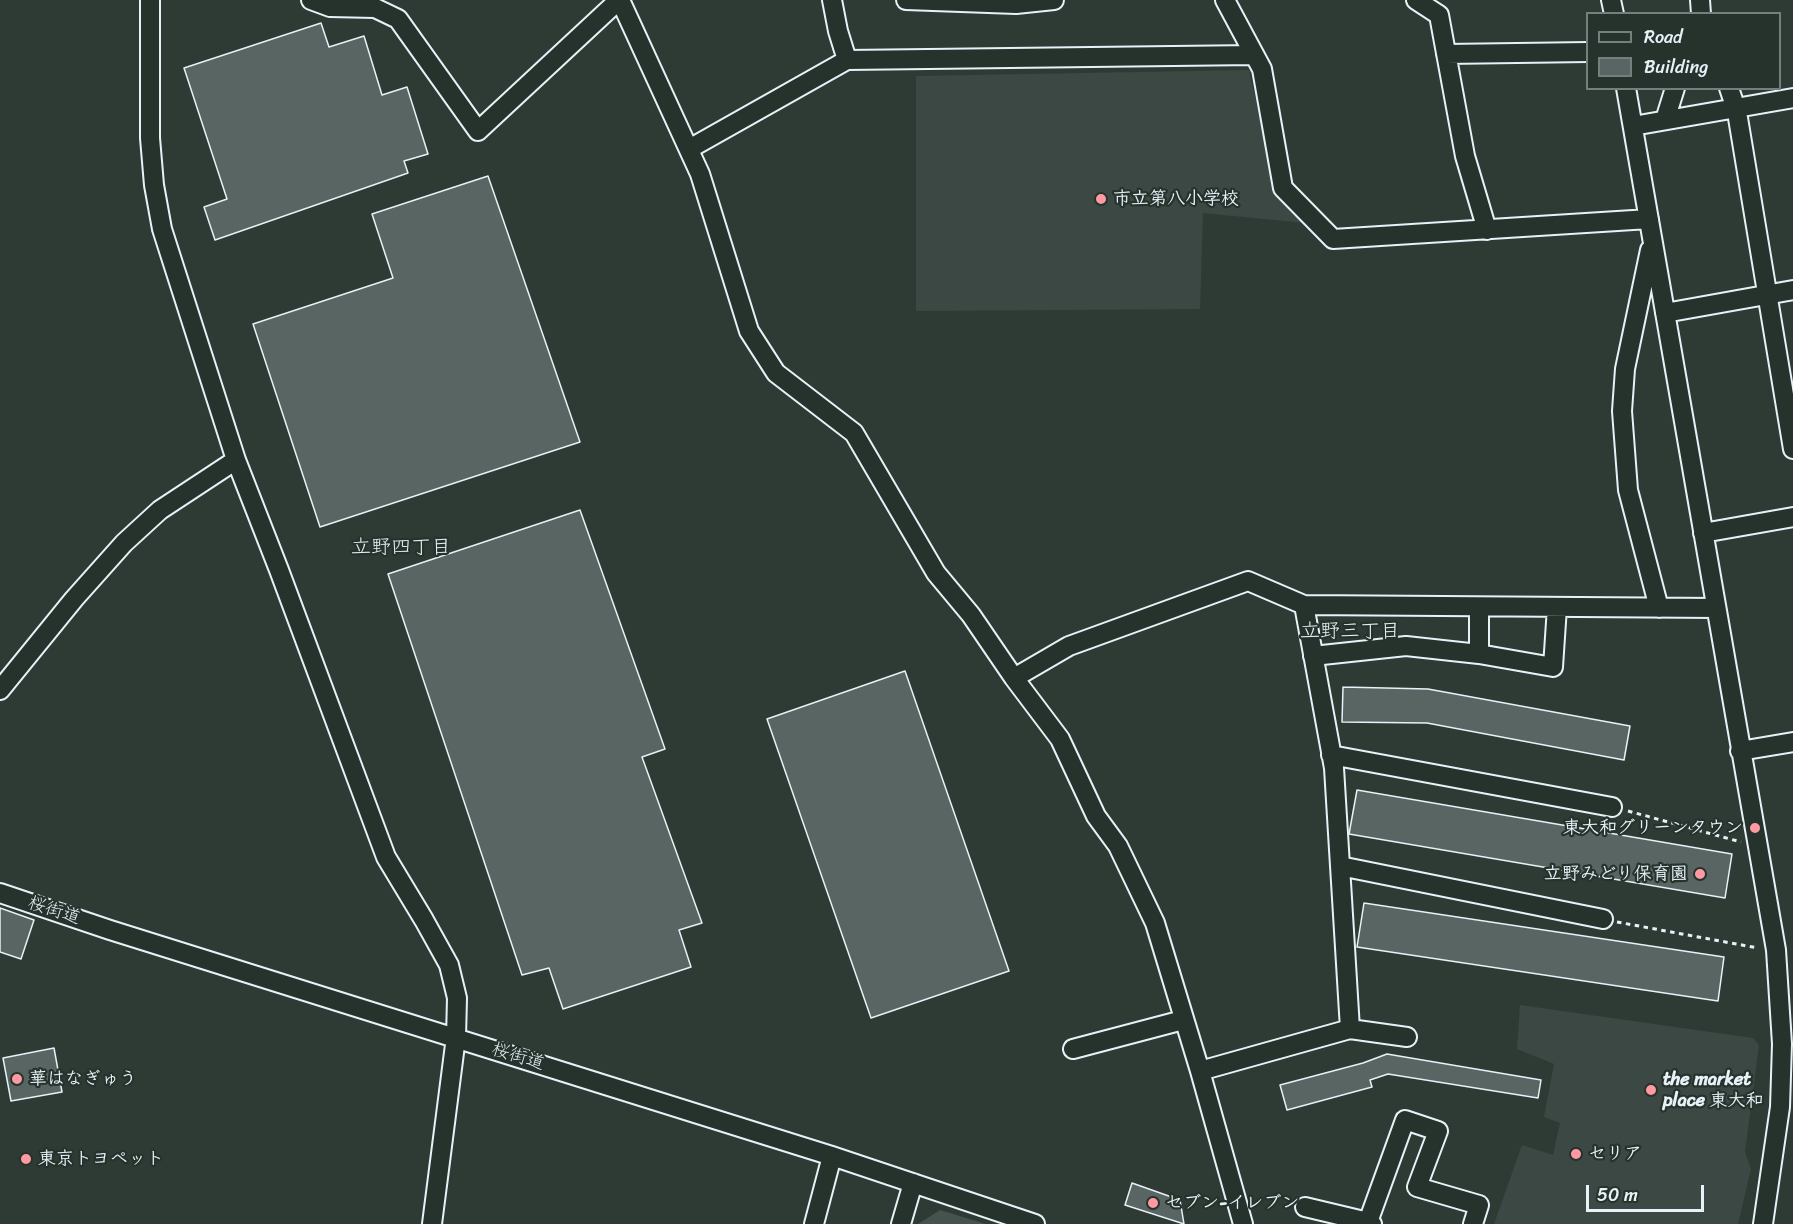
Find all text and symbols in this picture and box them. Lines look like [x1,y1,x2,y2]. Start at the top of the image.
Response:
legend [1586,12,1781,90]
text: Road [1644,21,1683,53]
text: Building [1644,51,1708,83]
place label: 市立第八小学校 [1113,188,1239,210]
marker: 市立第八小学校 [1094,192,1108,206]
district label: 立野四丁目 [351,536,451,560]
district label: 立野三丁目 [1300,620,1400,644]
place label: 東大和グリーンタウン [1563,817,1743,839]
marker: 東大和グリーンタウン [1748,821,1762,835]
place label: 立野みどり保育園 [1544,863,1688,885]
marker: 立野みどり保育園 [1693,867,1707,881]
street label: 桜街道 [25,892,83,930]
street label: 桜街道 [489,1039,547,1075]
place label: 華はなぎゅう [29,1068,137,1090]
place label: the market place 東大和 [1663,1069,1764,1112]
marker: 華はなぎゅう [10,1072,24,1086]
marker: the market place 東大和 [1644,1083,1658,1097]
place label: セリア [1588,1143,1642,1165]
marker: セリア [1569,1147,1583,1161]
place label: 東京トヨペット [38,1148,164,1170]
marker: 東京トヨペット [19,1152,33,1166]
scale bar [1589,1173,1708,1211]
text: 50 m [1597,1179,1638,1211]
place label: セブン-イレブン [1165,1192,1299,1214]
marker: セブン-イレブン [1146,1196,1160,1210]

